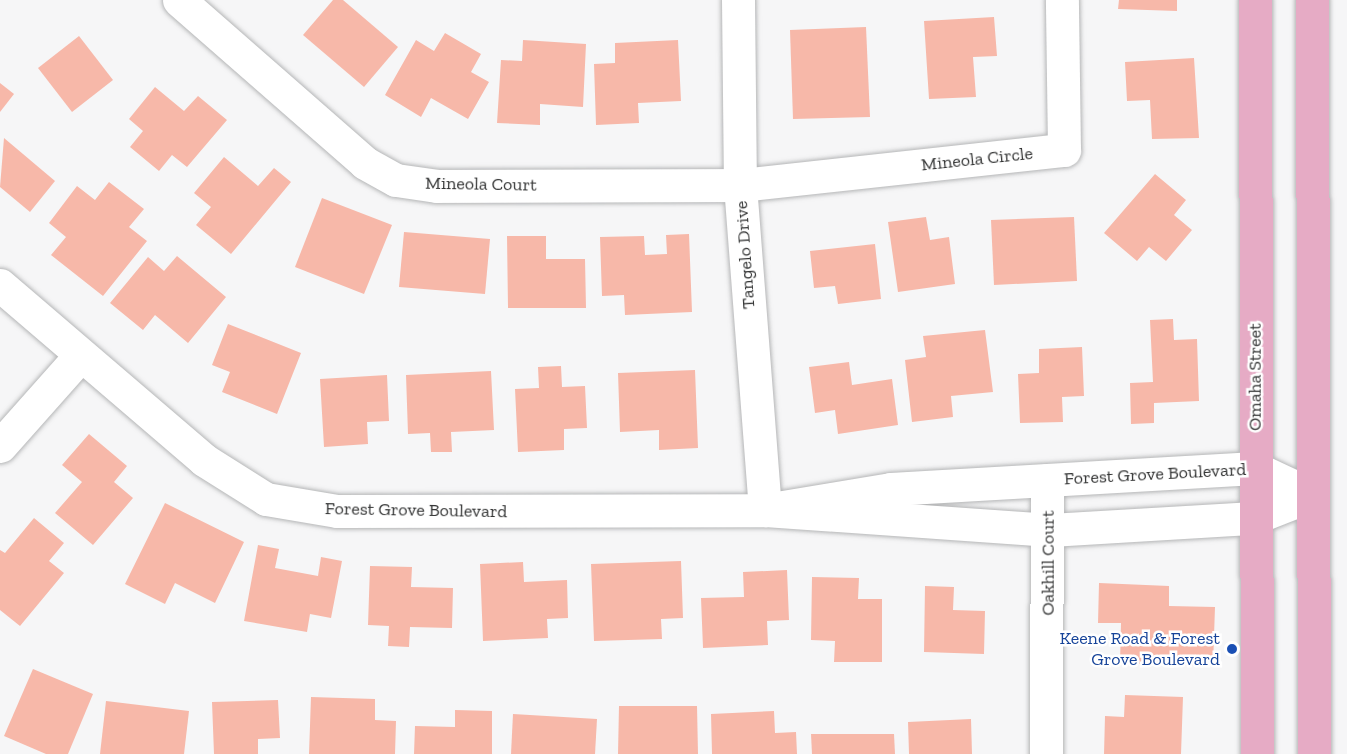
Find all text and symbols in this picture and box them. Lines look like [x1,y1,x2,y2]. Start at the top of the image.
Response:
street label: Mineola Circle [920,142,1034,176]
street label: Mineola Court [425,172,537,196]
street label: Tangelo Drive [730,200,760,310]
street label: Omaha Street [1244,323,1266,431]
street label: Forest Grove Boulevard [1063,458,1247,490]
street label: Forest Grove Boulevard [325,498,507,522]
street label: Oakhill Court [1037,510,1059,616]
place label: Keene Road & Forest Grove Boulevard [1060,628,1220,670]
marker: Keene Road & Forest Grove Boulevard [1225,642,1239,656]

